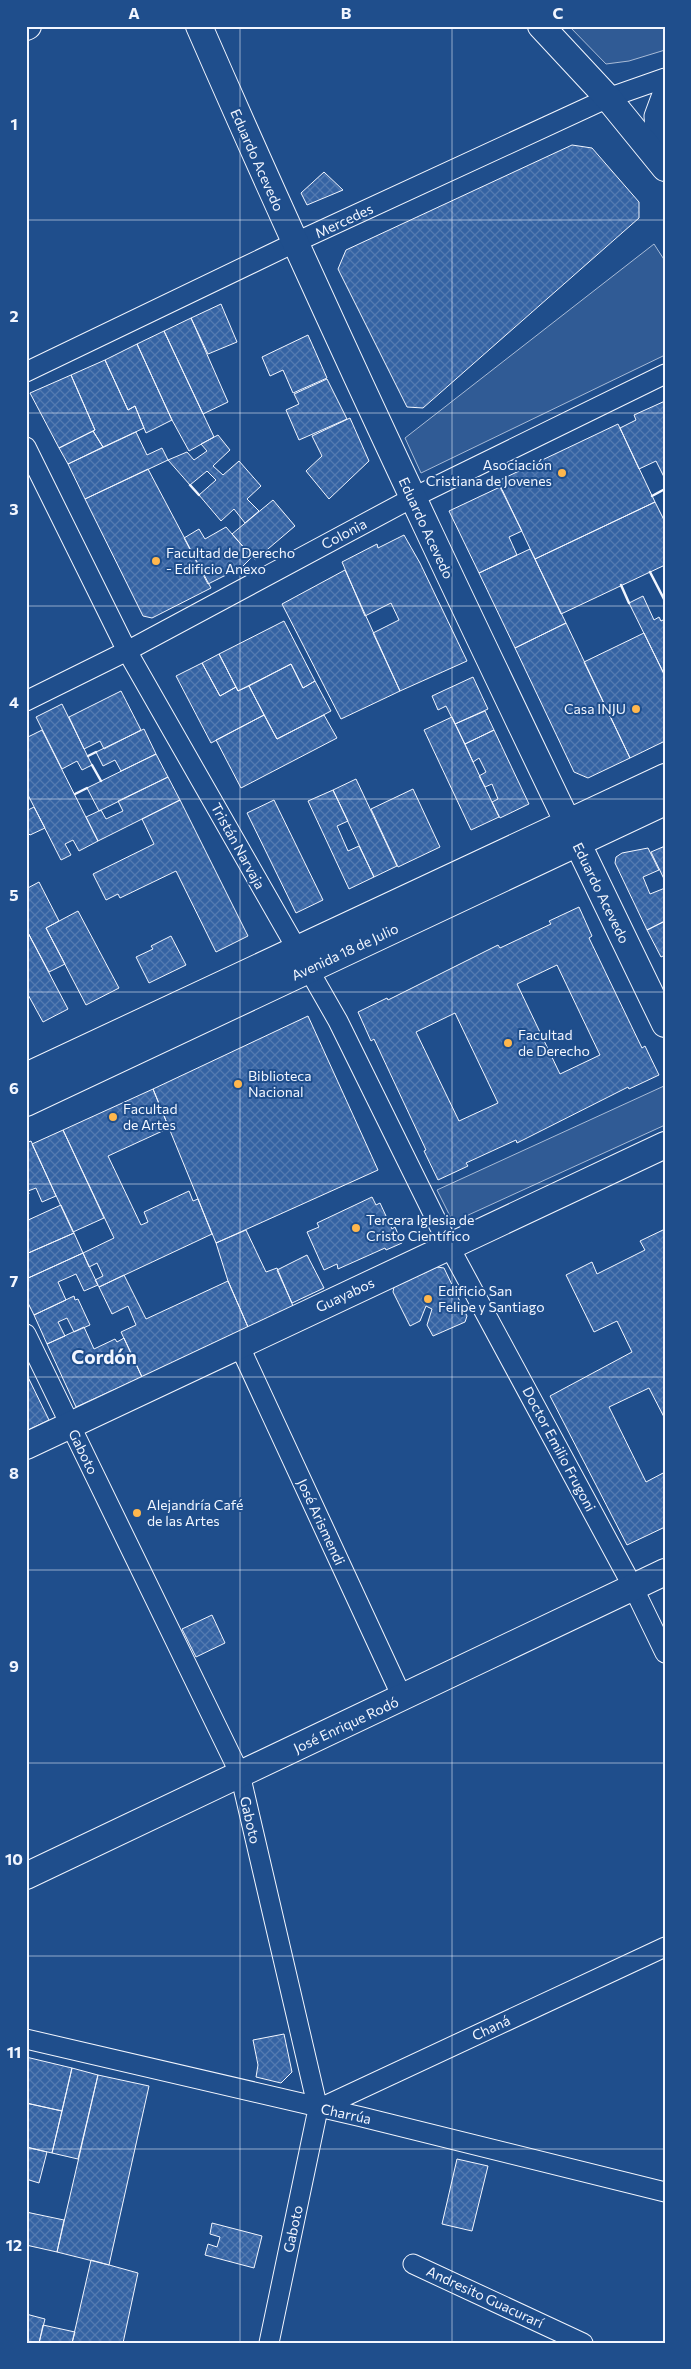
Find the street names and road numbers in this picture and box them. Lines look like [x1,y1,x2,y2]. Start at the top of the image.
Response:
street label: Eduardo Acevedo [227,106,288,214]
street label: Mercedes [312,200,376,241]
street label: Eduardo Acevedo [395,474,457,581]
street label: Colonia [318,515,369,553]
street label: Tristán Narvaja [208,800,269,892]
street label: Eduardo Acevedo [570,840,633,946]
street label: Avenida 18 de Julio [289,919,401,984]
street label: Guayabos [313,1274,377,1315]
street label: Doctor Emilio Frugoni [519,1383,600,1514]
street label: Gaboto [65,1426,102,1477]
street label: José Arismendi [294,1476,349,1568]
street label: José Enrique Rodó [291,1693,401,1756]
street label: Gaboto [237,1795,264,1845]
street label: Chaná [469,2011,513,2044]
street label: Charrúa [319,2100,373,2127]
street label: Gaboto [279,2204,306,2254]
street label: Andresito Guacurarí [424,2262,547,2331]

